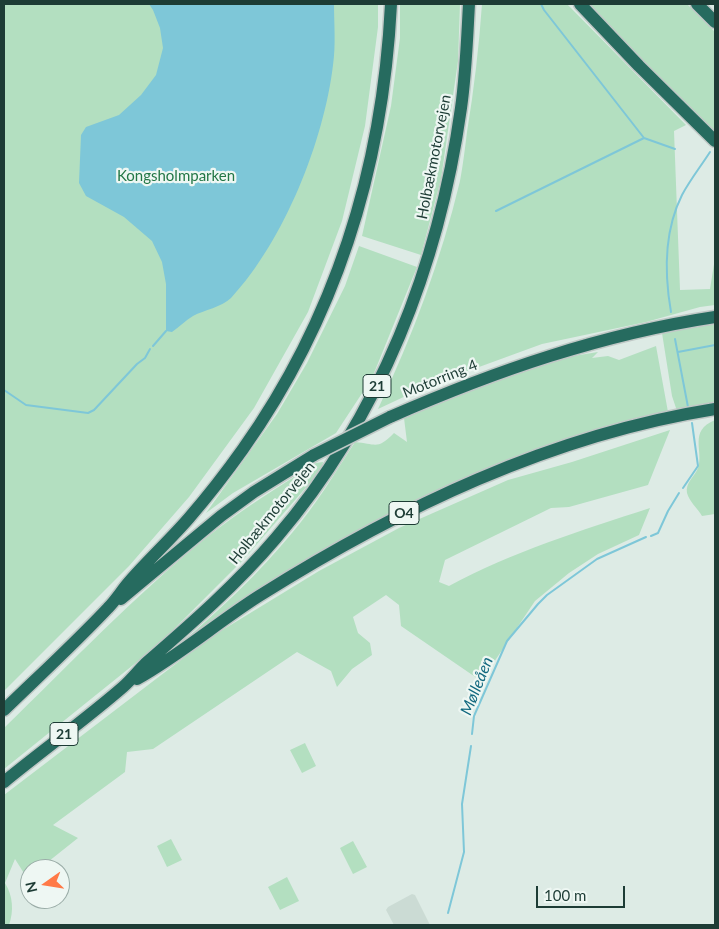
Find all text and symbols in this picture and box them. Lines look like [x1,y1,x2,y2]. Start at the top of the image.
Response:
street label: Holbækmotorvejen [413,93,455,221]
park label: Kongsholmparken [117,167,235,185]
street label: Motorring 4 [400,356,480,402]
road number: 21 [363,374,391,398]
street label: Holbækmotorvejen [225,458,319,568]
road number: O4 [389,502,419,524]
water label: Mølleåen [457,654,497,718]
road number: 21 [50,722,78,746]
north arrow [20,859,70,909]
scale bar [539,876,628,908]
text: N [21,880,40,894]
text: 100 m [544,886,586,904]

